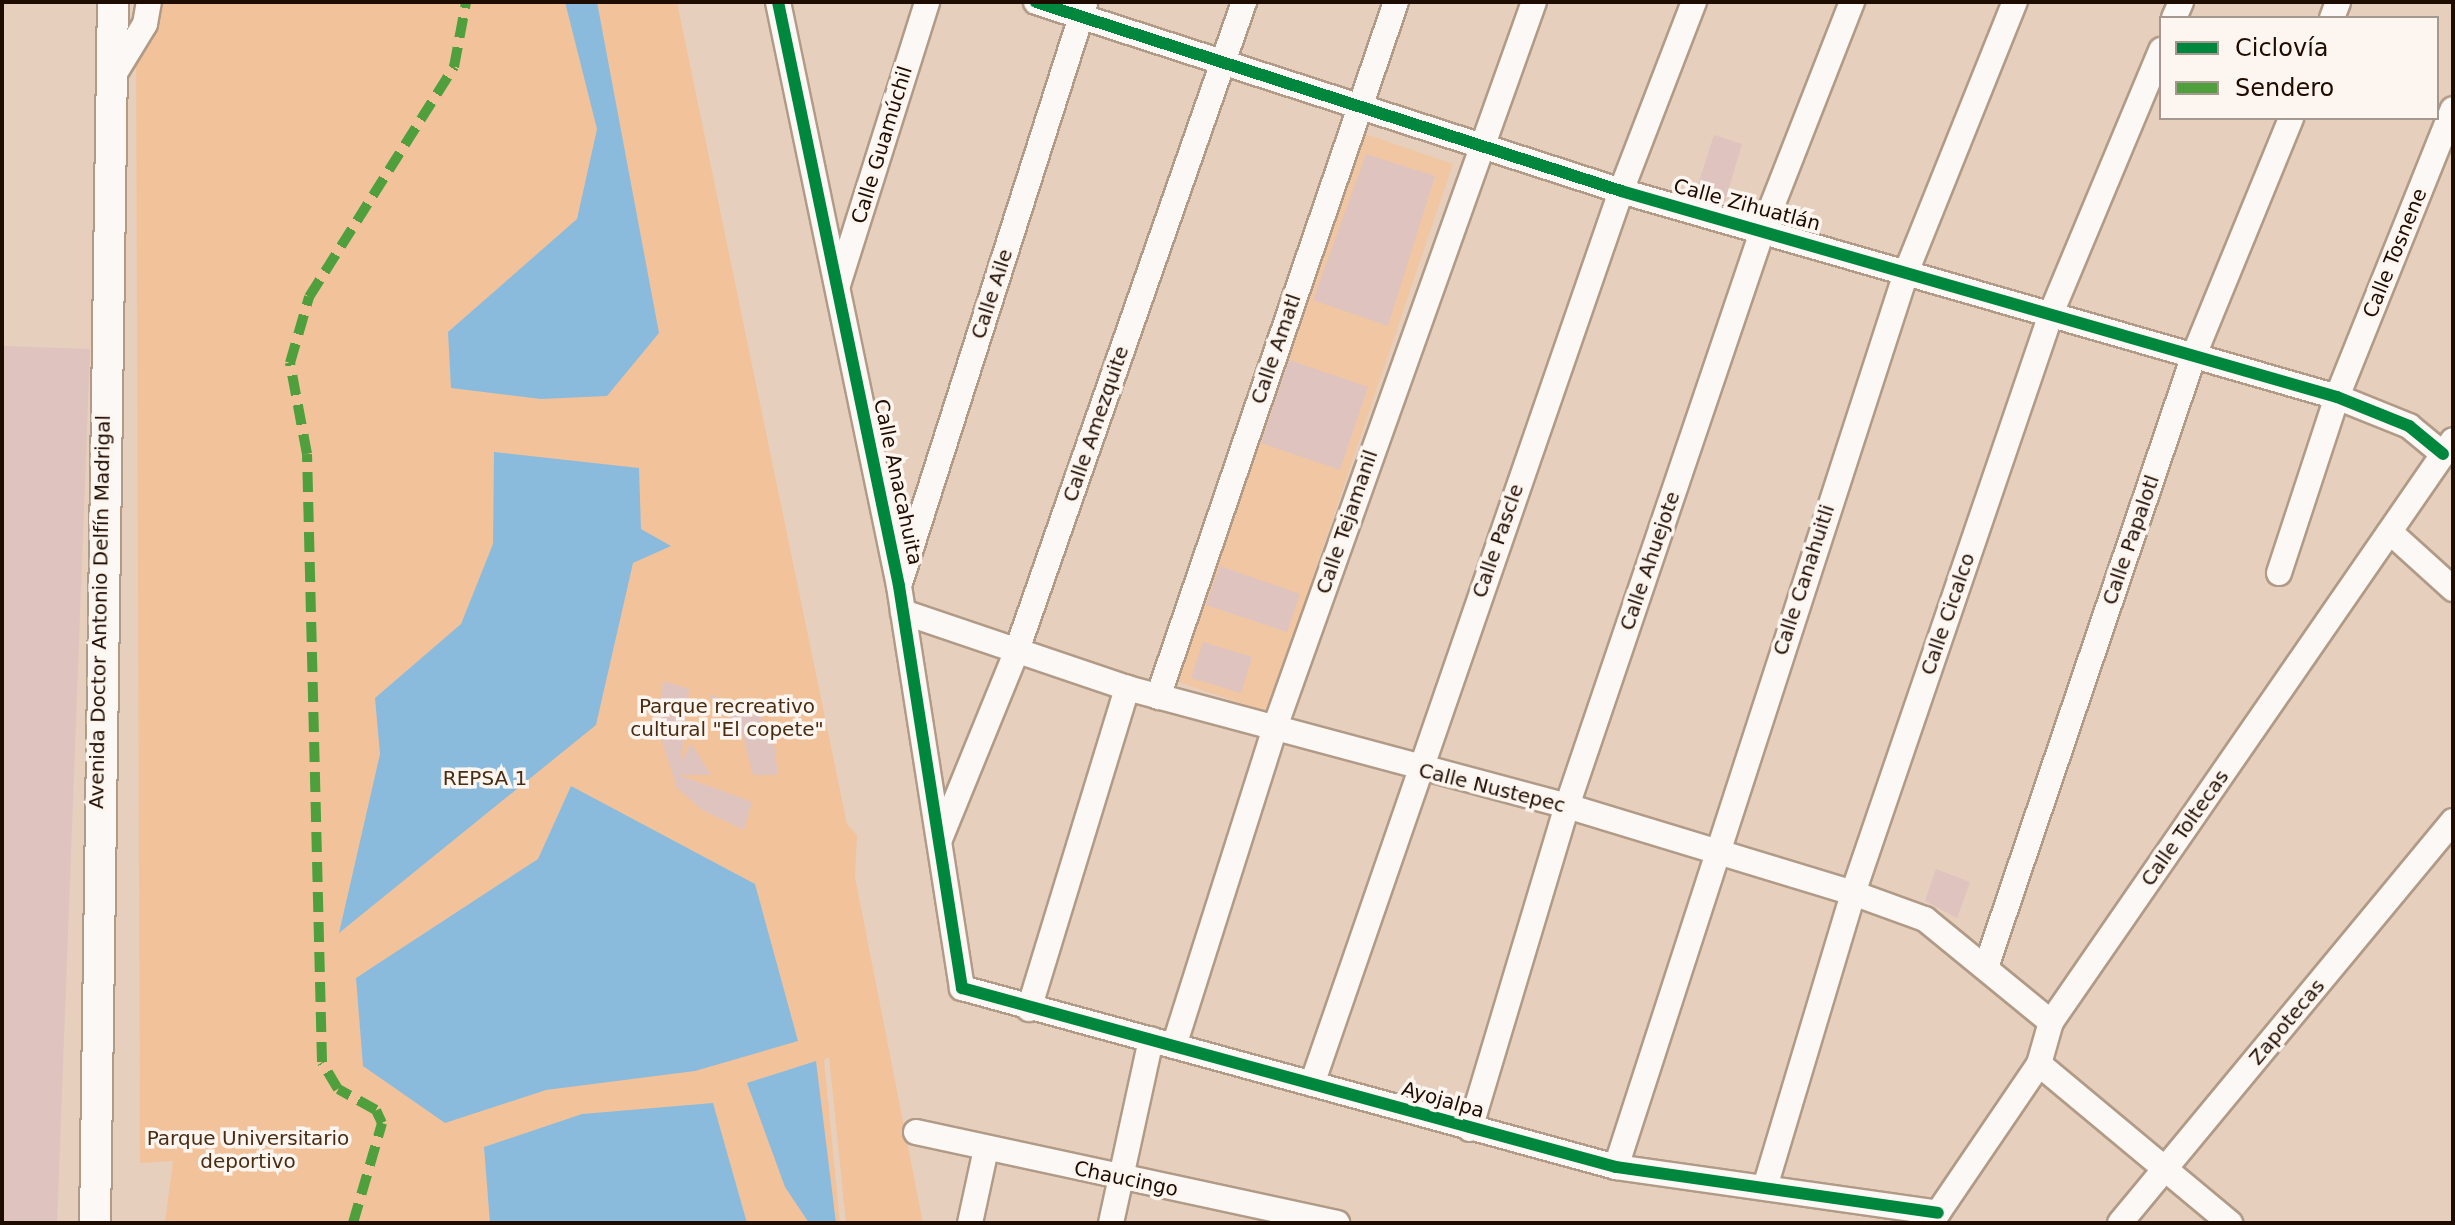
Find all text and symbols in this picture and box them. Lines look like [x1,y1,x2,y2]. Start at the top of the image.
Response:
legend [2159,16,2439,120]
text: Ciclovía [2235,34,2329,62]
street label: Calle Guamúchil [847,63,917,227]
text: Sendero [2235,74,2334,102]
street label: Calle Zihuatlán [1671,174,1823,236]
street label: Calle Tosnene [2358,185,2432,321]
street label: Calle Aile [966,246,1018,342]
street label: Calle Amatl [1246,291,1306,407]
street label: Calle Amezquite [1058,343,1134,505]
street label: Calle Anacahuita [869,397,927,567]
street label: Avenida Doctor Antonio Delfín Madrigal [85,415,115,809]
street label: Calle Tejamanil [1311,447,1383,597]
street label: Calle Papalotl [2098,472,2164,608]
street label: Calle Pascle [1467,481,1529,601]
street label: Calle Ahuejote [1615,488,1685,634]
street label: Calle Canahuitli [1768,502,1840,658]
street label: Calle Cicalco [1916,550,1980,678]
park label: Parque recreativo cultural "El copete" [630,695,824,742]
street label: Calle Nustepec [1416,758,1568,818]
street label: Calle Toltecas [2136,765,2234,891]
park label: REPSA 1 [443,766,527,790]
street label: Zapotecas [2244,974,2330,1070]
street label: Ayojalpa [1399,1077,1487,1123]
park label: Parque Universitario deportivo [147,1127,349,1174]
street label: Chaucingo [1072,1156,1180,1202]

